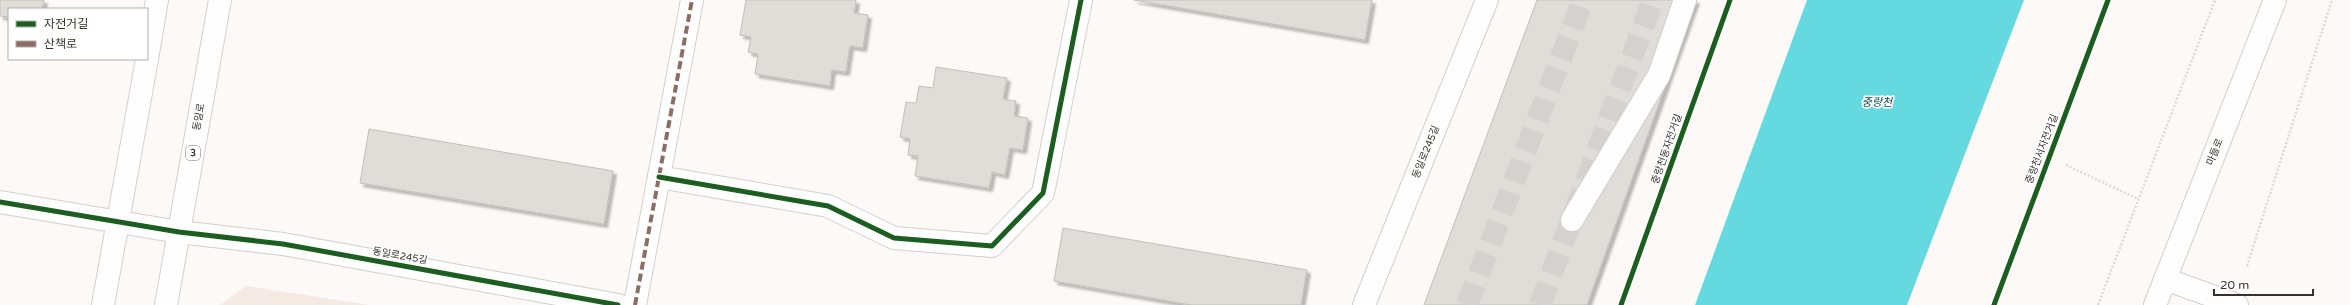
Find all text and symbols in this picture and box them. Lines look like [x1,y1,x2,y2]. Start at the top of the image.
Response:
legend [8,8,148,60]
text: 자전거길 [44,17,88,31]
text: 산책로 [44,37,77,51]
water label: 중랑천 [1862,96,1894,109]
street label: 동일로 [191,102,207,132]
street label: 중랑천동자전거길 [1649,112,1685,186]
street label: 중랑천서자전거길 [2023,112,2061,186]
street label: 동일로245길 [1410,124,1442,180]
street label: 마들로 [2204,137,2226,167]
road number: 3 [186,146,200,160]
street label: 동일로245길 [372,245,428,267]
scale bar [2214,271,2313,297]
text: 20 m [2220,278,2249,292]

